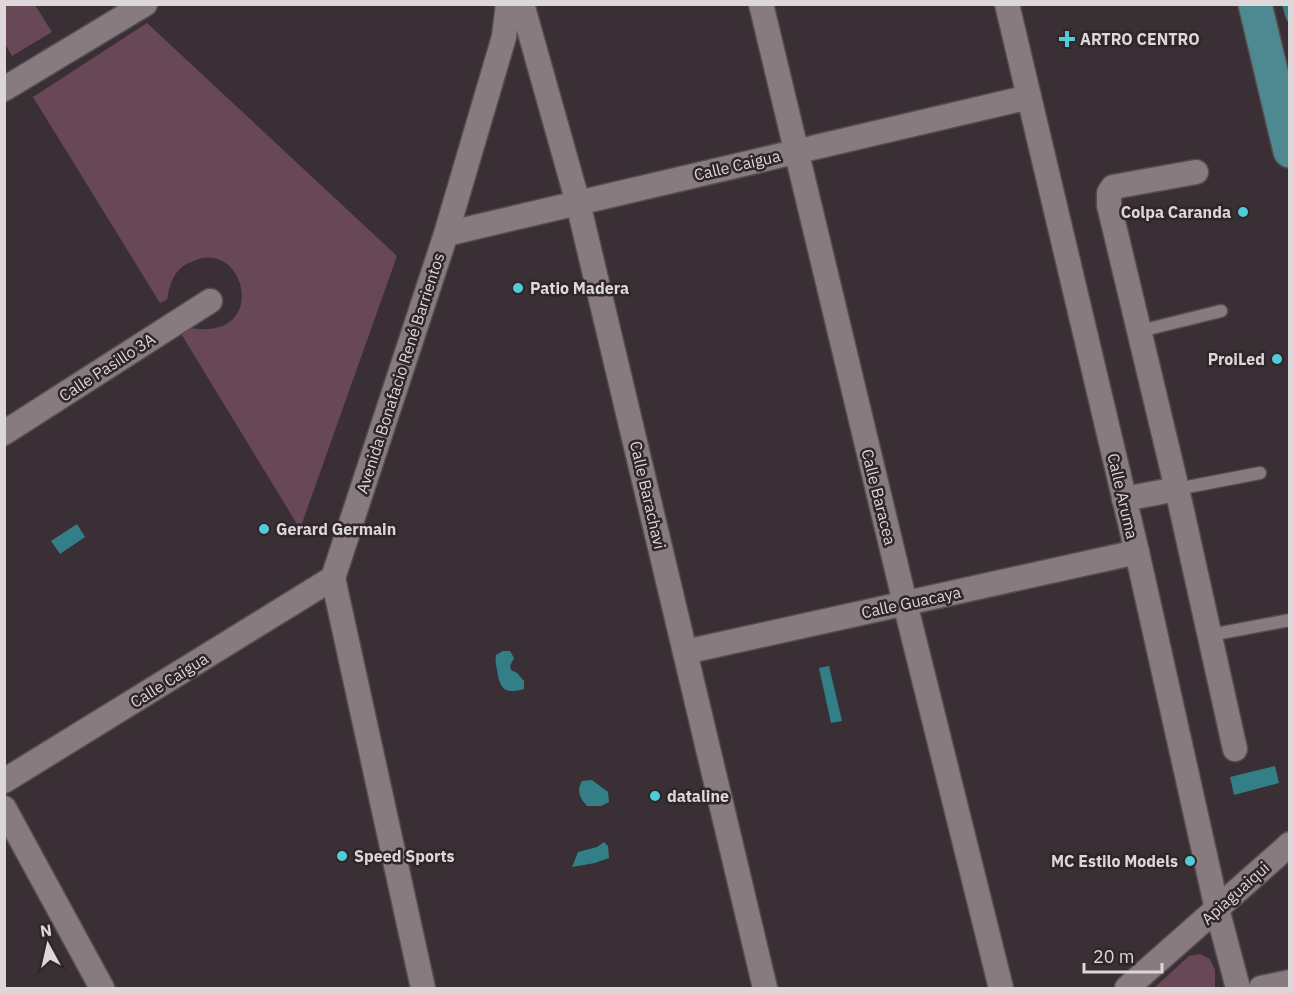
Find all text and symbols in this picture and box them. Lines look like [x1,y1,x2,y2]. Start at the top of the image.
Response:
place label: ARTRO CENTRO [1080,29,1200,49]
marker: ARTRO CENTRO [1058,30,1076,48]
street label: Calle Caigua [692,145,783,185]
place label: Colpa Caranda [1121,202,1231,222]
marker: Colpa Caranda [1236,205,1250,219]
street label: Avenida Bonafacio René Barrientos [352,250,448,496]
place label: Patio Madera [530,278,629,298]
marker: Patio Madera [511,281,525,295]
street label: Calle Pasillo 3A [55,328,159,406]
place label: ProiLed [1208,349,1265,369]
marker: ProiLed [1270,352,1284,366]
street label: Calle Barachavi [626,439,670,551]
street label: Calle Baracea [857,447,901,548]
street label: Calle Aruma [1103,451,1143,541]
place label: Gerard Germain [276,519,396,539]
marker: Gerard Germain [257,522,271,536]
street label: Calle Guacaya [859,582,963,622]
street label: Calle Caigua [126,648,212,712]
place label: dataline [667,786,729,806]
marker: dataline [648,789,662,803]
place label: Speed Sports [354,846,455,866]
marker: Speed Sports [335,849,349,863]
place label: MC Estilo Models [1051,851,1178,871]
marker: MC Estilo Models [1183,854,1197,868]
street label: Apiaguaiqui [1197,857,1273,929]
north arrow [18,915,78,975]
text: N [39,919,53,941]
scale bar [1084,936,1162,974]
text: 20 m [1093,945,1135,968]

